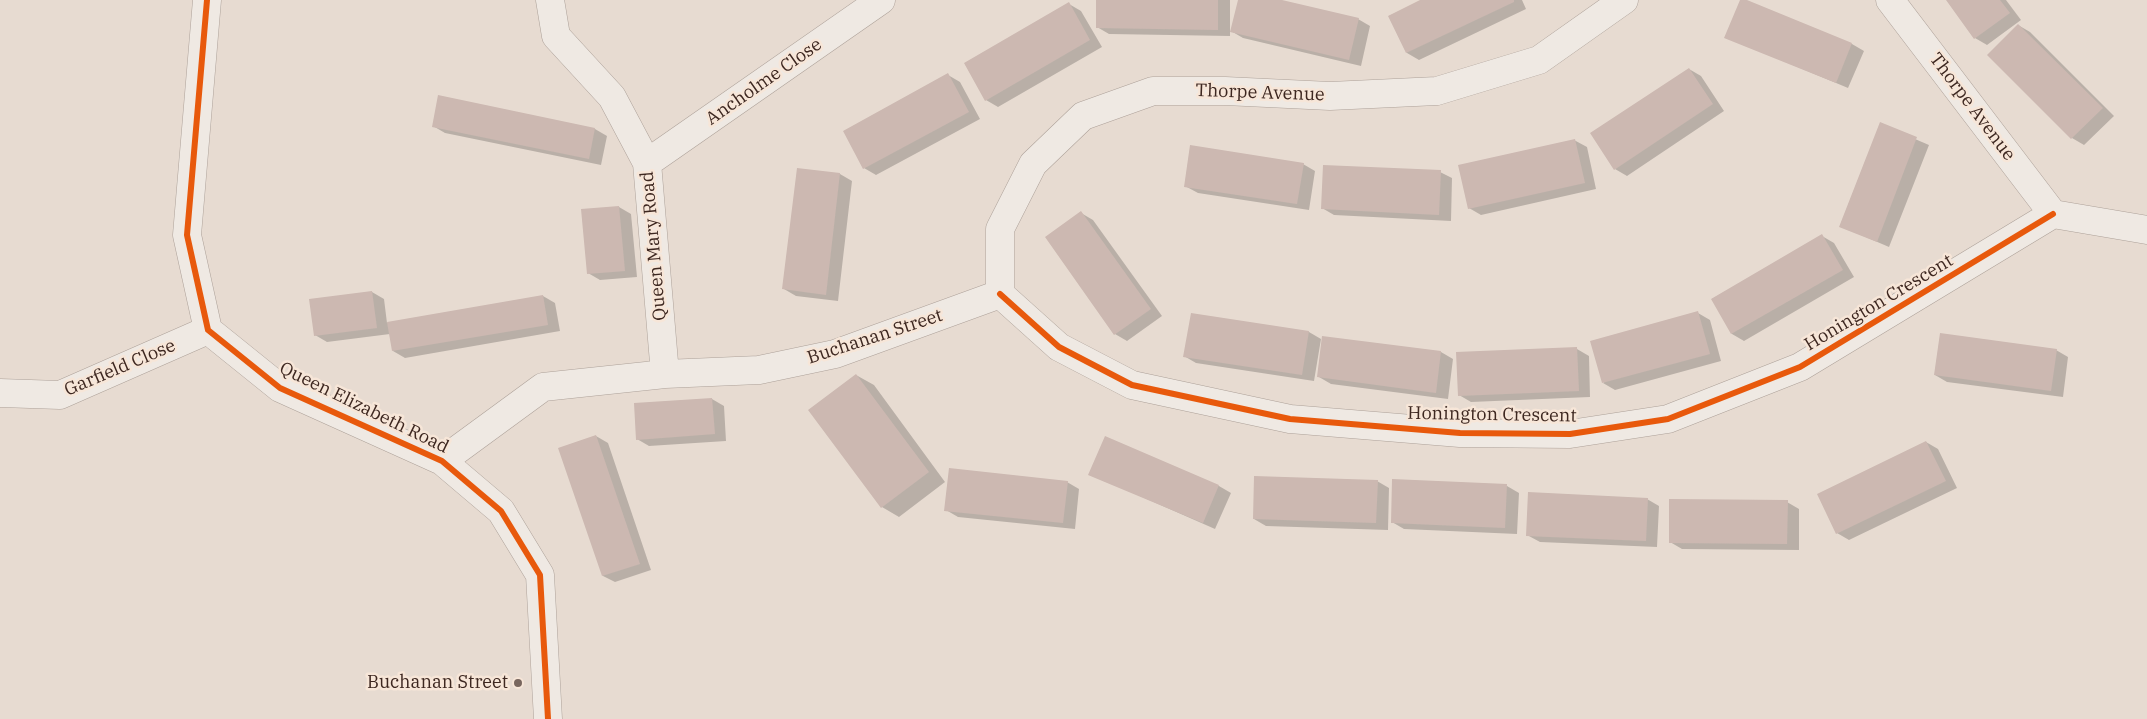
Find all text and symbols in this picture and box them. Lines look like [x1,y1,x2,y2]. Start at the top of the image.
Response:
street label: Ancholme Close [702,34,826,130]
street label: Thorpe Avenue [1924,49,2020,165]
street label: Thorpe Avenue [1195,80,1325,106]
street label: Queen Mary Road [637,170,671,322]
street label: Honington Crescent [1801,250,1957,356]
street label: Buchanan Street [805,305,945,369]
street label: Garfield Close [61,335,179,401]
street label: Queen Elizabeth Road [276,358,452,458]
street label: Honington Crescent [1407,403,1577,427]
place label: Buchanan Street [367,672,508,694]
marker: Buchanan Street [512,677,524,689]

